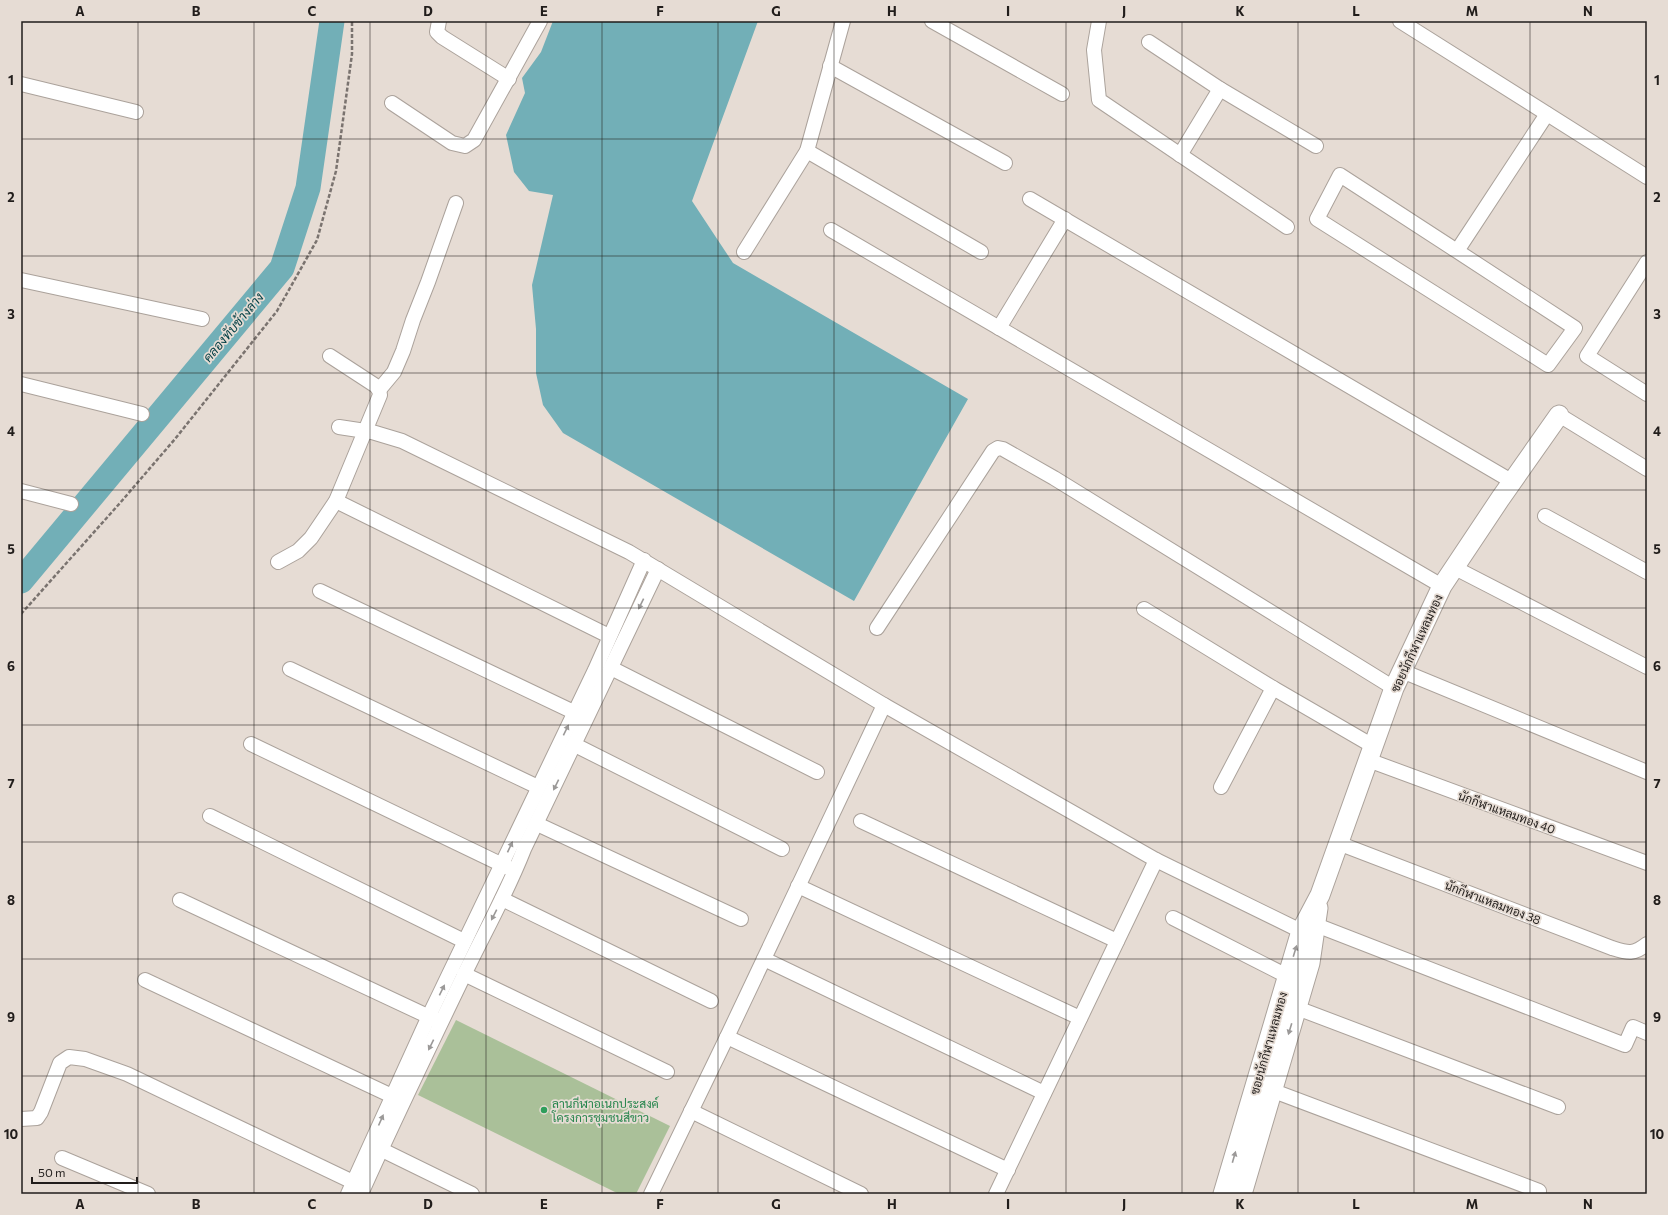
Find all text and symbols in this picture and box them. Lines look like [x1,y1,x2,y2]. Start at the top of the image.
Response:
text: A [75,3,85,19]
text: B [192,3,201,19]
text: C [308,3,317,19]
text: D [423,3,433,19]
text: E [540,3,548,19]
text: F [656,3,664,19]
text: G [771,3,781,19]
text: H [887,3,897,19]
text: I [1006,3,1010,19]
text: J [1122,3,1126,19]
text: K [1235,3,1245,19]
text: L [1352,3,1360,19]
text: M [1466,3,1478,19]
text: N [1583,3,1593,19]
text: 1 [8,72,14,88]
text: 1 [1654,72,1660,88]
text: 2 [7,189,15,205]
text: 2 [1653,189,1661,205]
water label: คลองทับช้างล่าง [199,289,267,365]
text: 3 [7,306,15,322]
text: 3 [1653,306,1661,322]
text: 4 [7,423,15,439]
text: 4 [1653,423,1661,439]
text: 5 [7,541,15,557]
text: 5 [1653,541,1661,557]
street label: ซอยนักกีฬาแหลมทอง [1387,592,1445,694]
one-way arrow [638,599,644,610]
text: 6 [7,658,15,674]
text: 6 [1653,658,1661,674]
one-way arrow [563,724,569,735]
text: 7 [7,775,15,791]
text: 7 [1653,775,1661,791]
one-way arrow [552,780,559,791]
street label: นักกีฬาแหลมทอง 40 [1456,788,1558,836]
one-way arrow [507,842,513,853]
street label: นักกีฬาแหลมทอง 38 [1443,877,1543,927]
text: 8 [7,892,15,908]
text: 8 [1653,892,1661,908]
one-way arrow [491,910,497,921]
one-way arrow [1292,945,1298,957]
one-way arrow [439,984,445,995]
street label: ซอยนักกีฬาแหลมทอง [1247,990,1289,1096]
text: 9 [7,1009,15,1025]
text: 9 [1653,1009,1661,1025]
one-way arrow [1287,1023,1293,1035]
one-way arrow [428,1039,434,1050]
place label: ลานกีฬาอเนกประสงค์ โครงการชุมชนสีขาว [551,1096,659,1127]
marker: ลานกีฬาอเนกประสงค์ โครงการชุมชนสีขาว [539,1105,549,1115]
one-way arrow [378,1114,384,1126]
text: 10 [4,1126,19,1142]
text: 10 [1650,1126,1665,1142]
one-way arrow [1231,1150,1237,1162]
scale bar [32,1159,137,1185]
text: 50 m [38,1165,66,1179]
text: A [75,1196,85,1212]
text: B [192,1196,201,1212]
text: C [308,1196,317,1212]
text: D [423,1196,433,1212]
text: E [540,1196,548,1212]
text: F [656,1196,664,1212]
text: G [771,1196,781,1212]
text: H [887,1196,897,1212]
text: I [1006,1196,1010,1212]
text: J [1122,1196,1126,1212]
text: K [1235,1196,1245,1212]
text: L [1352,1196,1360,1212]
text: M [1466,1196,1478,1212]
text: N [1583,1196,1593,1212]

